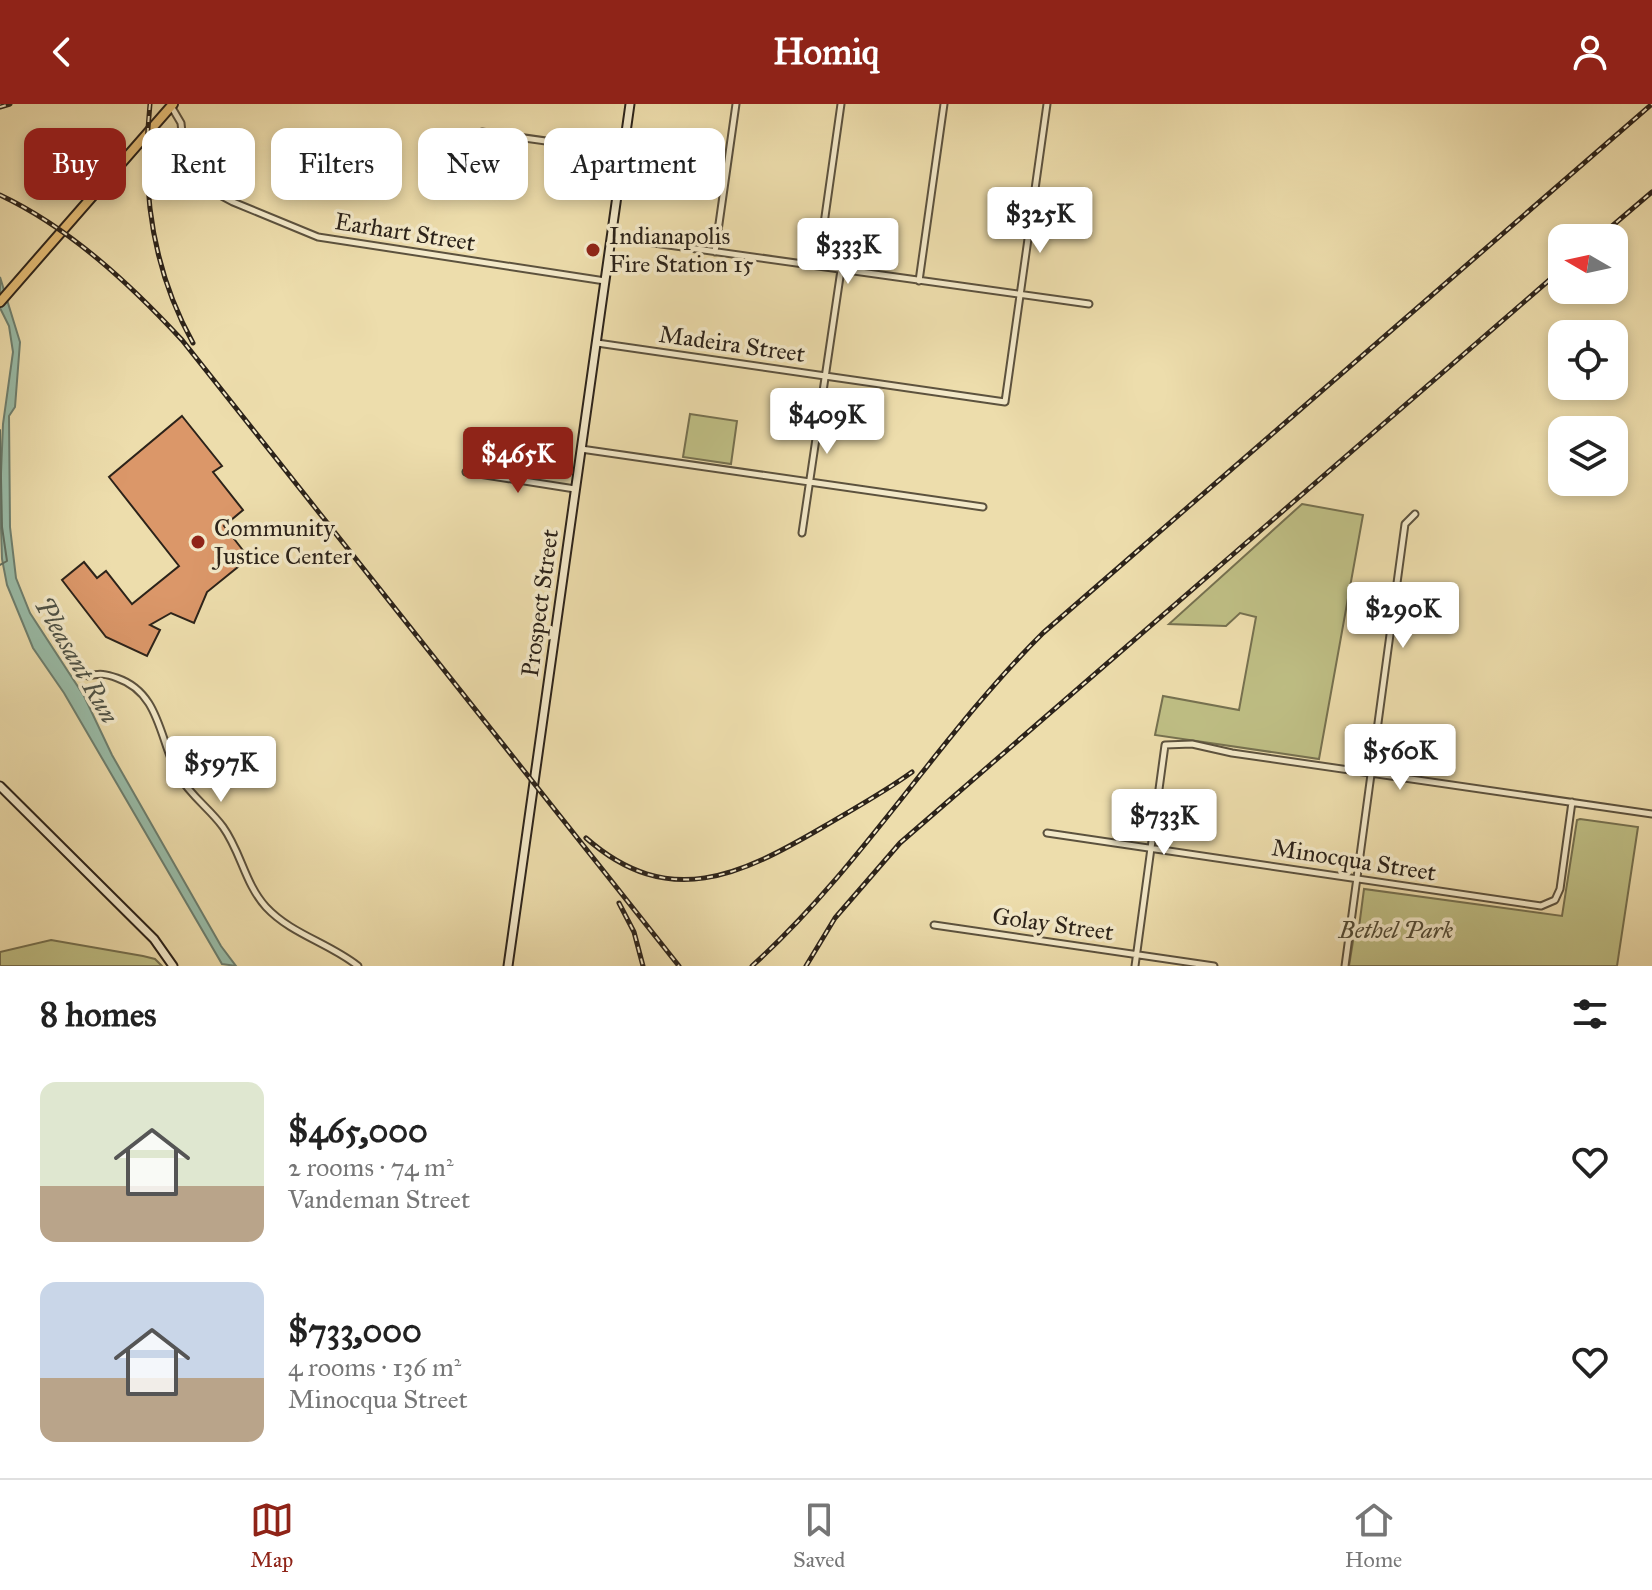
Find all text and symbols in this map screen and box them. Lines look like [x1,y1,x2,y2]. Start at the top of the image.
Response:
icon: back [40,30,84,74]
text: Homiq [773,30,879,74]
icon: person [1568,30,1612,74]
chip: Buy [24,128,126,200]
chip: Rent [142,128,255,200]
chip: Filters [271,128,402,200]
chip: New [418,128,528,200]
chip: Apartment [544,128,725,200]
pin: $325K [984,187,1096,255]
text: $325K [1005,197,1075,229]
street label: Earhart Street [333,206,478,258]
pin: $333K [792,218,904,286]
place label: Indianapolis Fire Station 15 [609,221,754,279]
north arrow [1548,224,1628,304]
map controls [1548,224,1628,496]
text: $333K [815,228,881,260]
marker: Indianapolis Fire Station 15 [584,241,602,259]
street label: Madeira Street [657,319,808,369]
button: locate [1548,320,1628,400]
pin: $409K [771,388,883,456]
text: $409K [788,398,866,430]
button: layers [1548,416,1628,496]
pin: $465K [462,427,574,495]
text: $465K [481,437,555,469]
place label: Community Justice Center [211,513,352,571]
street label: Prospect Street [515,527,565,679]
marker: Community Justice Center [189,533,207,551]
pin: $290K [1347,582,1459,650]
water label: Pleasant Run [28,591,126,729]
text: $290K [1365,592,1441,624]
pin: $560K [1344,724,1456,792]
text: $560K [1363,734,1437,766]
pin: $597K [165,736,277,804]
text: $597K [184,746,258,778]
pin: $733K [1108,789,1220,857]
text: $733K [1130,799,1198,831]
street label: Minocqua Street [1270,832,1439,888]
street label: Golay Street [990,901,1116,947]
park label: Bethel Park [1338,915,1454,945]
icon: filters [1568,992,1612,1036]
text: 8 homes [40,994,156,1035]
text: $465,000 [288,1110,428,1151]
icon: home [104,1114,200,1210]
icon: heart [1568,1140,1612,1184]
text: 2 rooms · 74 m² [288,1151,454,1183]
text: Vandeman Street [288,1183,470,1215]
text: $733,000 [288,1310,422,1351]
icon: home [104,1314,200,1410]
icon: heart [1568,1340,1612,1384]
text: 4 rooms · 136 m² [288,1351,461,1383]
text: Minocqua Street [288,1383,468,1415]
tab: Map [250,1498,294,1573]
tab: Saved [793,1498,845,1573]
tab: Home [1345,1498,1402,1573]

